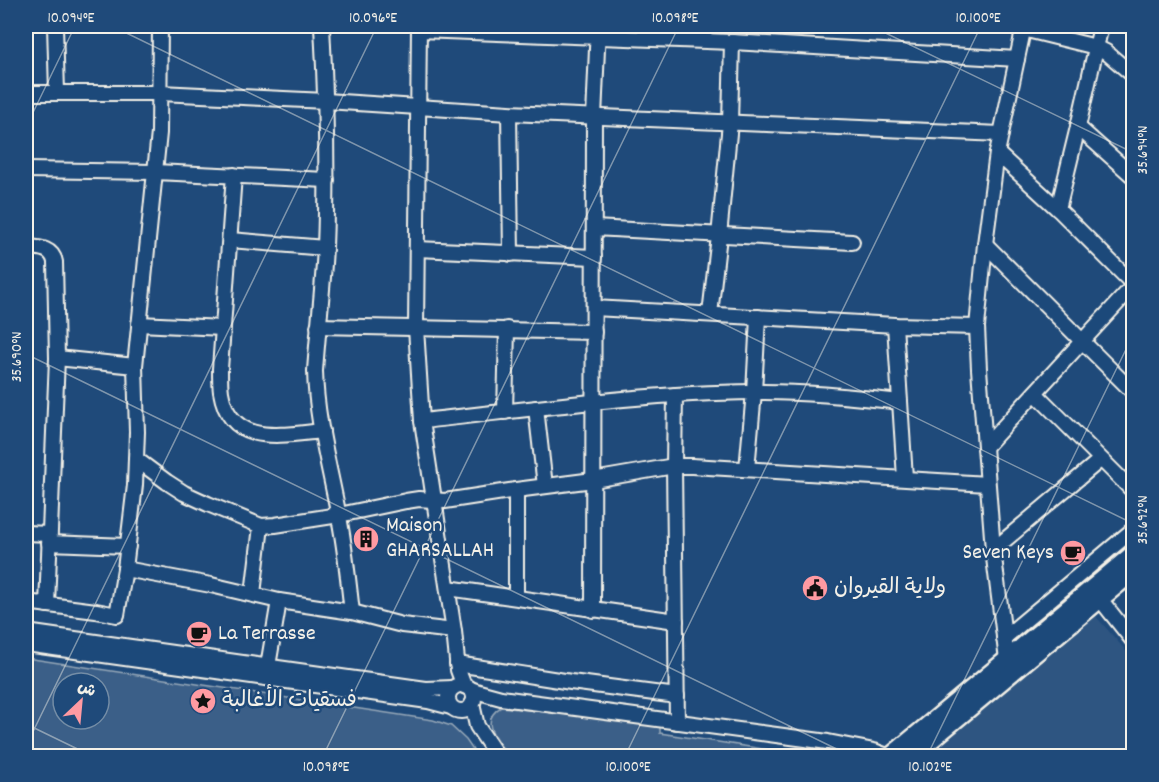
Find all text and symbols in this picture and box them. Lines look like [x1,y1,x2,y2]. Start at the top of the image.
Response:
text: 10.094°E [48,8,95,30]
text: 10.096°E [349,8,397,30]
text: 10.098°E [652,8,699,30]
text: 10.100°E [955,8,1001,30]
text: 35.694°N [1133,126,1155,174]
text: 35.690°N [7,332,29,382]
text: 35.692°N [1133,495,1155,545]
place label: Maison GHARSALLAH [386,511,494,567]
building icon: Maison GHARSALLAH [351,524,381,554]
place label: Seven Keys [963,538,1054,569]
cafe icon: Seven Keys [1058,538,1088,568]
public building icon: ولاية القيروان [800,573,830,603]
place label: ولاية القيروان [834,573,946,604]
cafe icon: La Terrasse [184,619,214,649]
place label: La Terrasse [218,619,316,650]
north arrow [51,671,111,731]
text: ش [74,676,99,704]
place label: فسقيات الأغالبة [222,683,357,717]
place icon: فسقيات الأغالبة [188,686,218,716]
text: 10.098°E [303,757,350,779]
text: 10.100°E [605,757,651,779]
text: 10.102°E [908,757,952,779]

